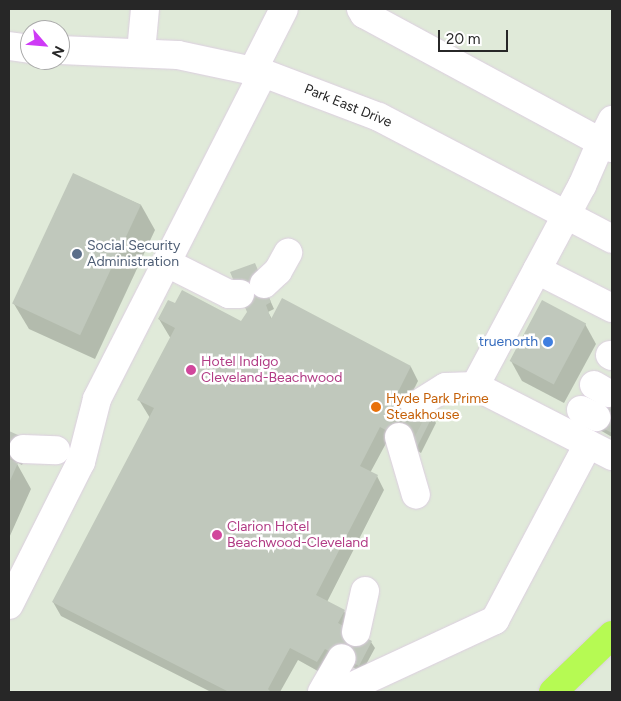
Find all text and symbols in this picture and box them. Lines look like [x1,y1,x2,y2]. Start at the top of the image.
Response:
north arrow [20,20,70,70]
scale bar [441,20,511,52]
text: 20 m [446,30,480,48]
text: N [48,43,68,60]
street label: Park East Drive [302,81,394,131]
place label: Social Security Administration [87,238,180,270]
marker: Social Security Administration [71,248,83,260]
place label: truenorth [479,334,538,350]
marker: truenorth [542,336,554,348]
place label: Hotel Indigo Cleveland-Beachwood [201,354,342,387]
marker: Hotel Indigo Cleveland-Beachwood [185,364,197,376]
place label: Hyde Park Prime Steakhouse [386,391,489,424]
marker: Hyde Park Prime Steakhouse [370,401,382,413]
place label: Clarion Hotel Beachwood-Cleveland [227,519,368,552]
marker: Clarion Hotel Beachwood-Cleveland [211,529,223,541]

